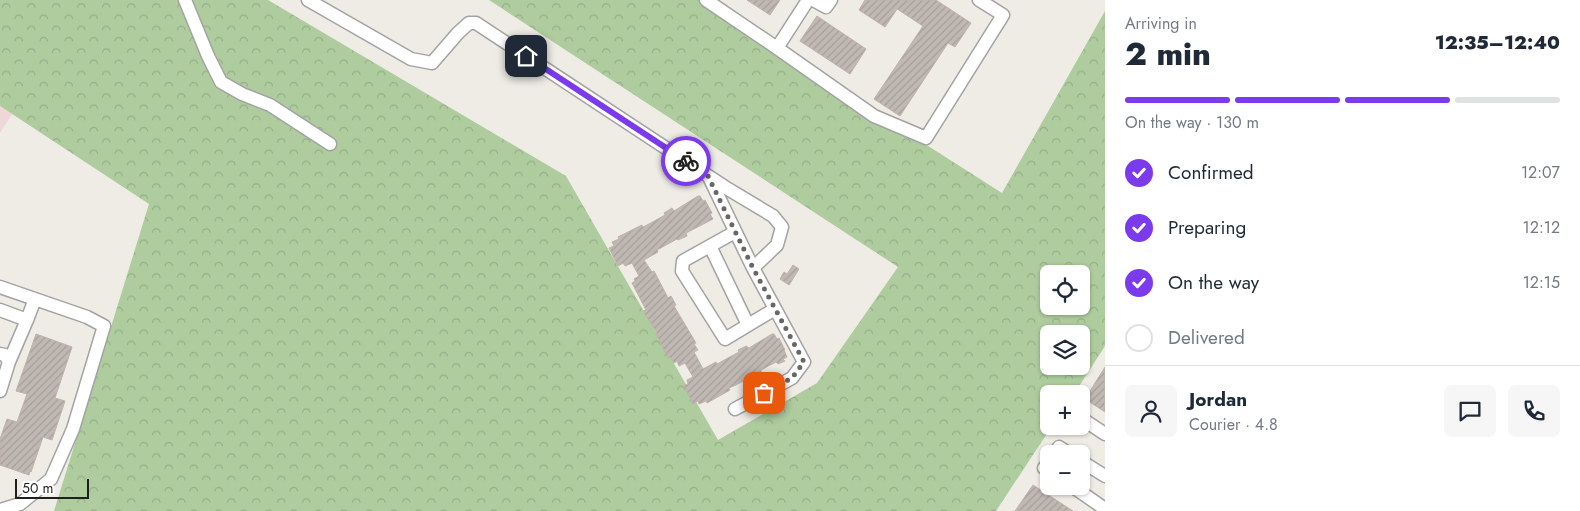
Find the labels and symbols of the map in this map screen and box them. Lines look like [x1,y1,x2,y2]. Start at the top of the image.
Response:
pin [505,35,547,77]
courier [661,136,711,186]
pin [743,372,785,414]
scale bar [15,476,89,499]

